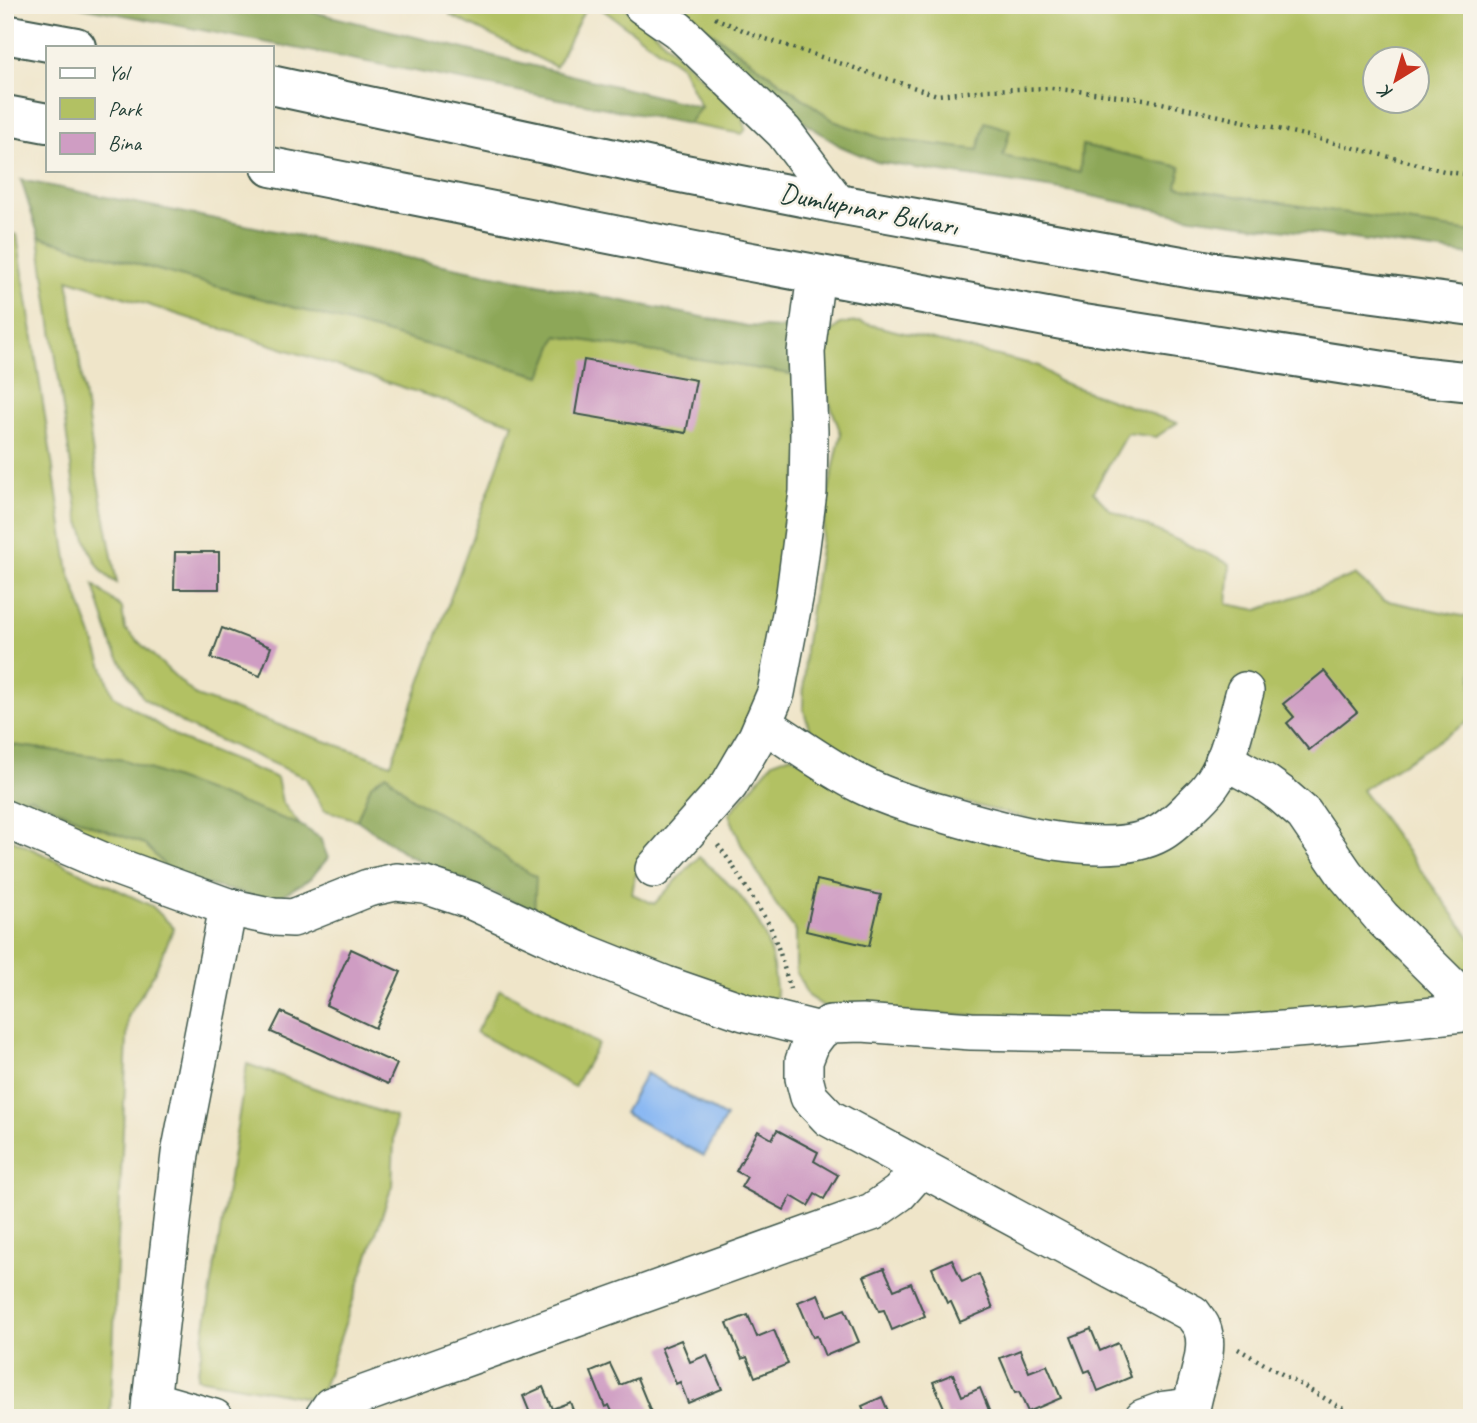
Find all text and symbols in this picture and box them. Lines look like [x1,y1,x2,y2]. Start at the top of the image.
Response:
legend [46,46,273,172]
north arrow [1362,46,1432,116]
text: Yol [108,60,132,86]
text: K [1372,78,1397,105]
text: Park [108,96,143,122]
text: Bina [108,130,143,156]
street label: Dumlupınar Bulvarı [777,175,963,244]

